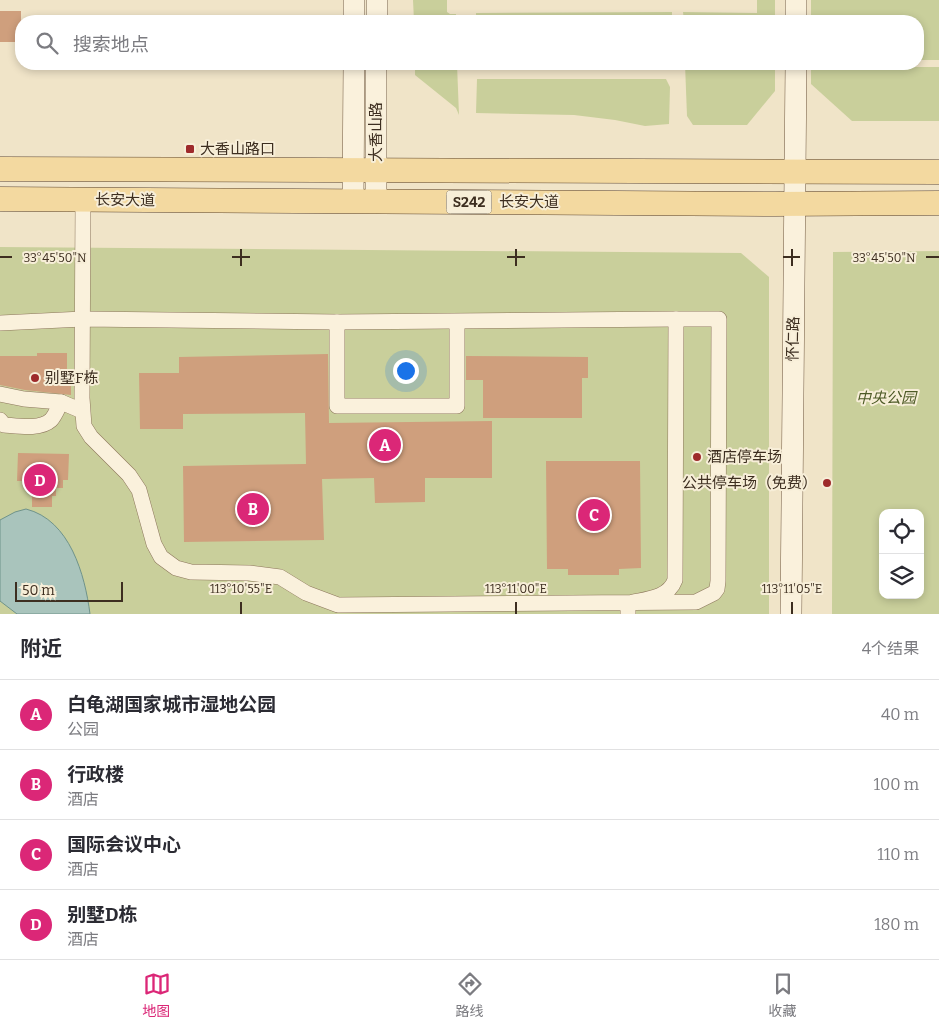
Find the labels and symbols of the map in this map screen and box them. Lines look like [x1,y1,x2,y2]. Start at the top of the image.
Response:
street label: 大香山路 [367,102,385,162]
place label: 大香山路口 [200,140,275,158]
marker: 大香山路口 [184,143,196,155]
street label: 长安大道 [95,190,155,210]
road number: S242 [446,190,492,213]
street label: 长安大道 [499,193,559,211]
text: 33°45'50"N [23,251,87,265]
text: 33°45'50"N [852,251,916,265]
street label: 怀仁路 [784,316,802,362]
your location [393,358,419,384]
place label: 别墅F栋 [45,369,98,387]
marker: 别墅F栋 [29,372,41,384]
park label: 中央公园 [856,389,918,407]
pin: A [369,426,401,464]
place label: 酒店停车场 [707,448,782,466]
marker: 酒店停车场 [691,451,703,463]
pin: D [24,461,56,499]
place label: 公共停车场（免费） [682,474,817,492]
marker: 公共停车场（免费） [821,477,833,489]
pin: B [237,490,269,528]
pin: C [578,496,610,534]
scale bar [15,579,122,602]
text: 113°10'55"E [210,582,272,596]
text: 113°11'00"E [485,582,547,596]
text: 113°11'05"E [762,582,822,596]

